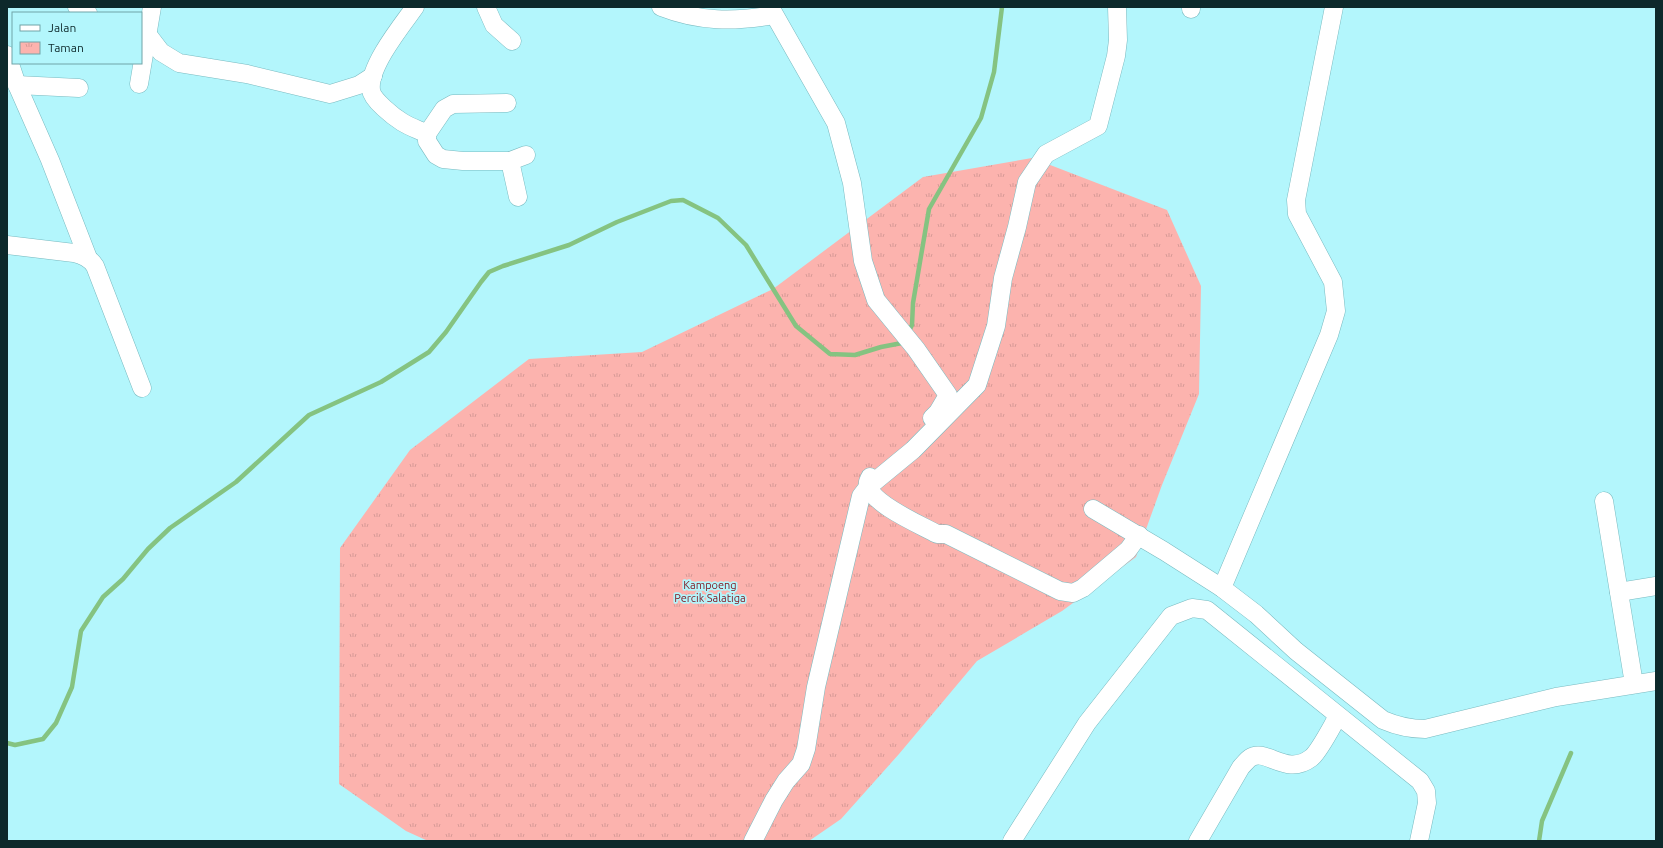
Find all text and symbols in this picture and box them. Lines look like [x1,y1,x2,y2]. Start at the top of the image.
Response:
legend [12,12,142,64]
text: Jalan [48,21,76,34]
text: Taman [48,41,84,54]
park label: Kampoeng Percik Salatiga [674,579,746,604]

